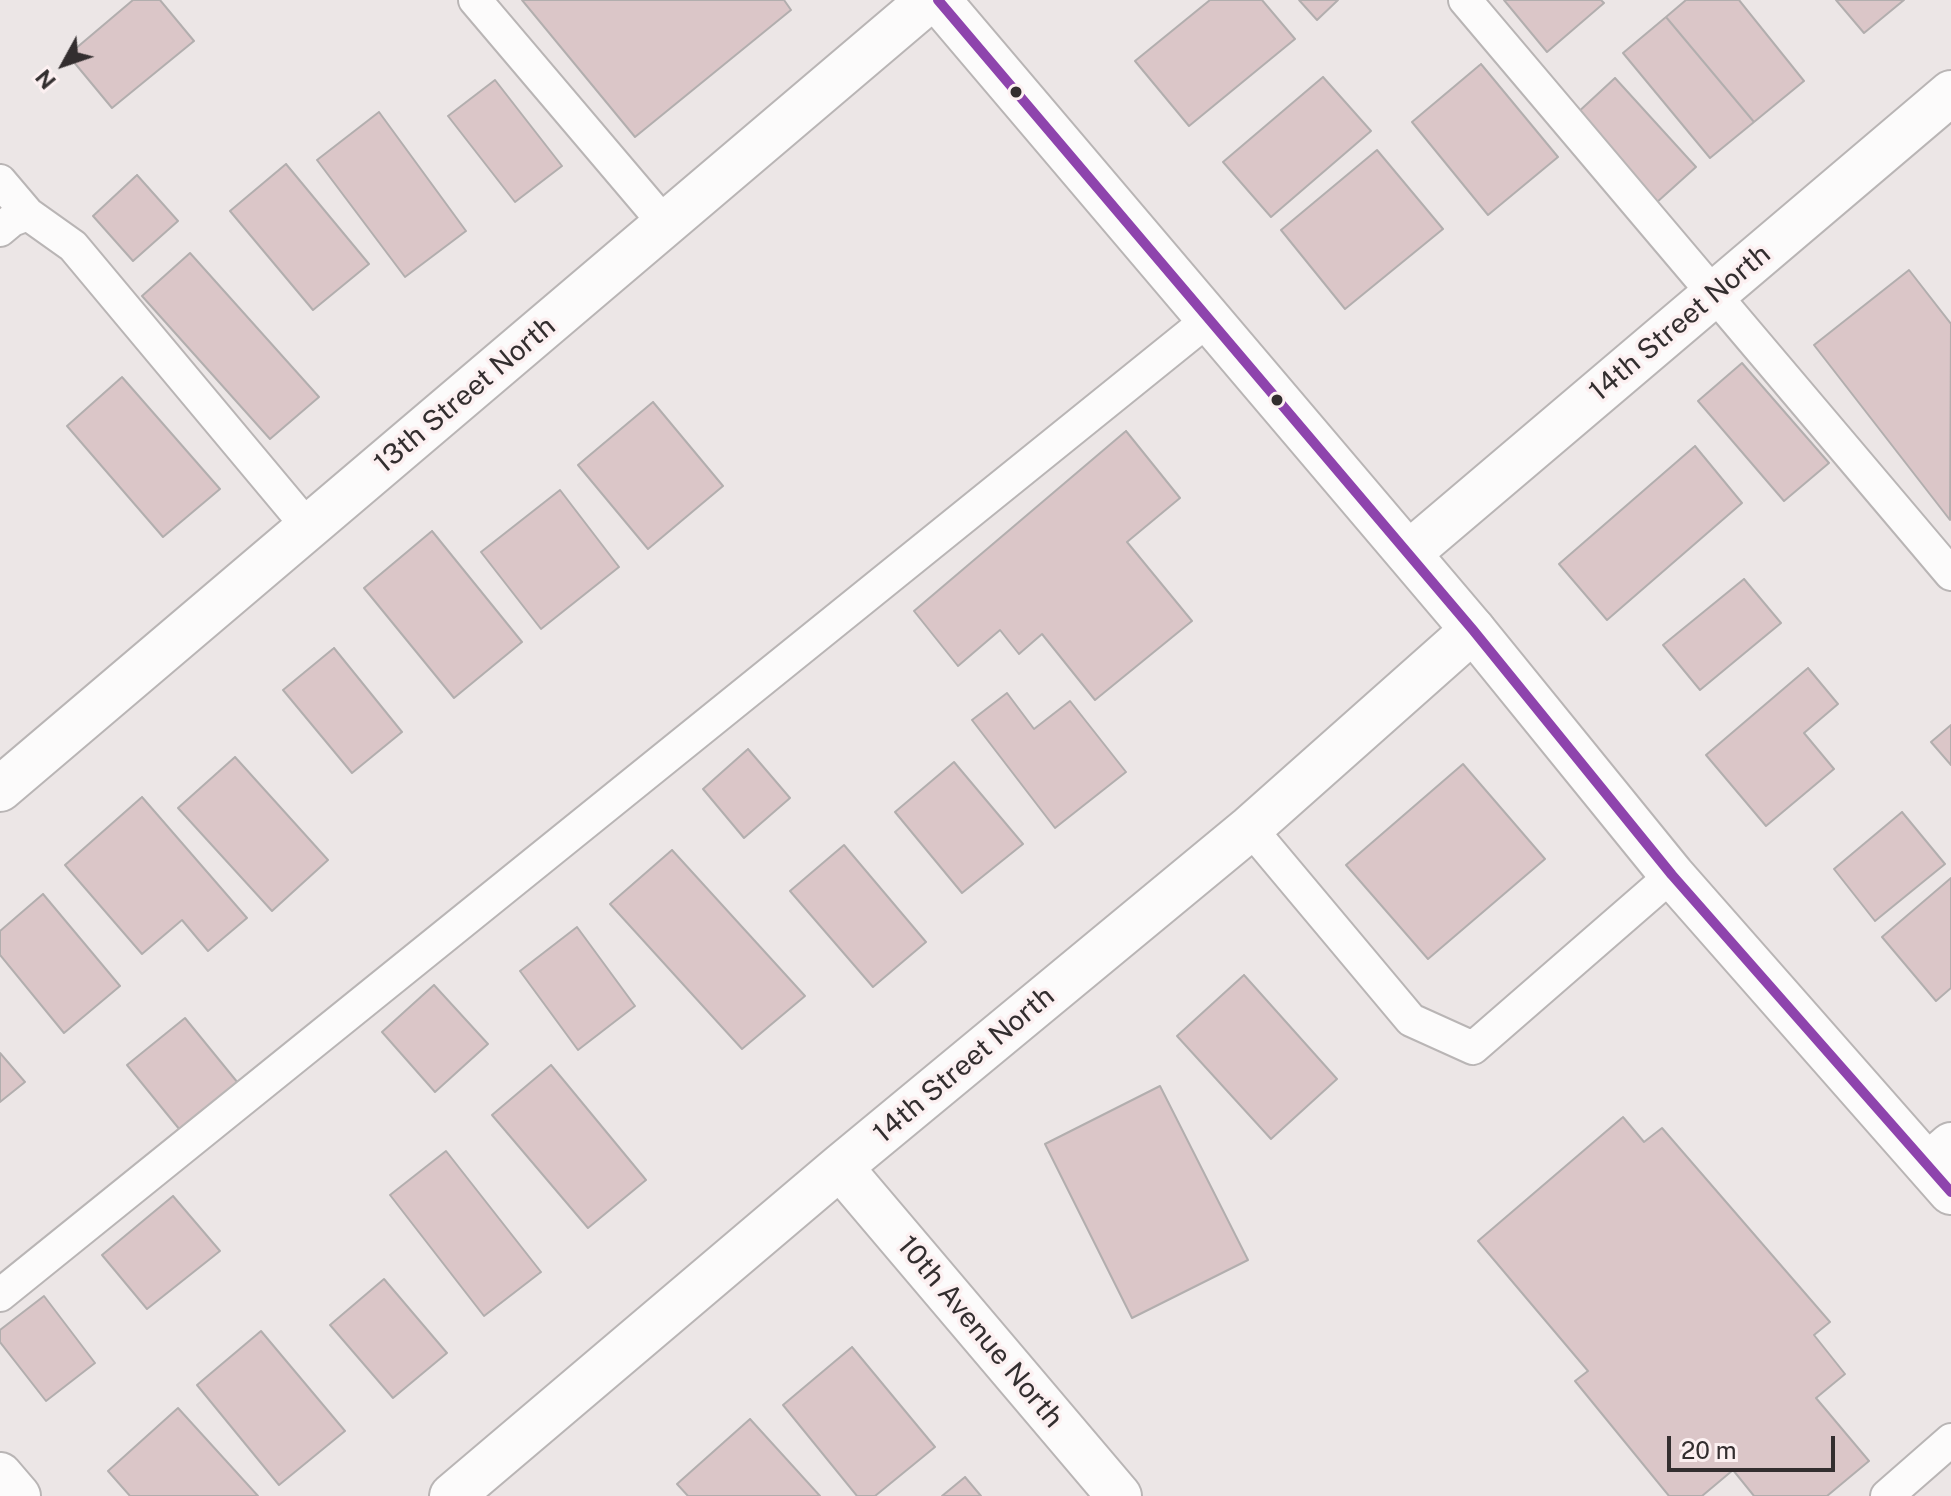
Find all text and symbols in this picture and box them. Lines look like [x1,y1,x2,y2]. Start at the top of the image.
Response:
north arrow [24,24,104,104]
text: N [30,64,61,94]
unlabelled marker [1008,84,1024,100]
street label: 14th Street North [1583,238,1777,408]
street label: 13th Street North [368,310,562,480]
unlabelled marker [1269,392,1285,408]
street label: 14th Street North [867,980,1061,1150]
street label: 10th Avenue North [890,1229,1070,1435]
scale bar [1671,1420,1839,1470]
text: 20 m [1681,1436,1737,1464]

